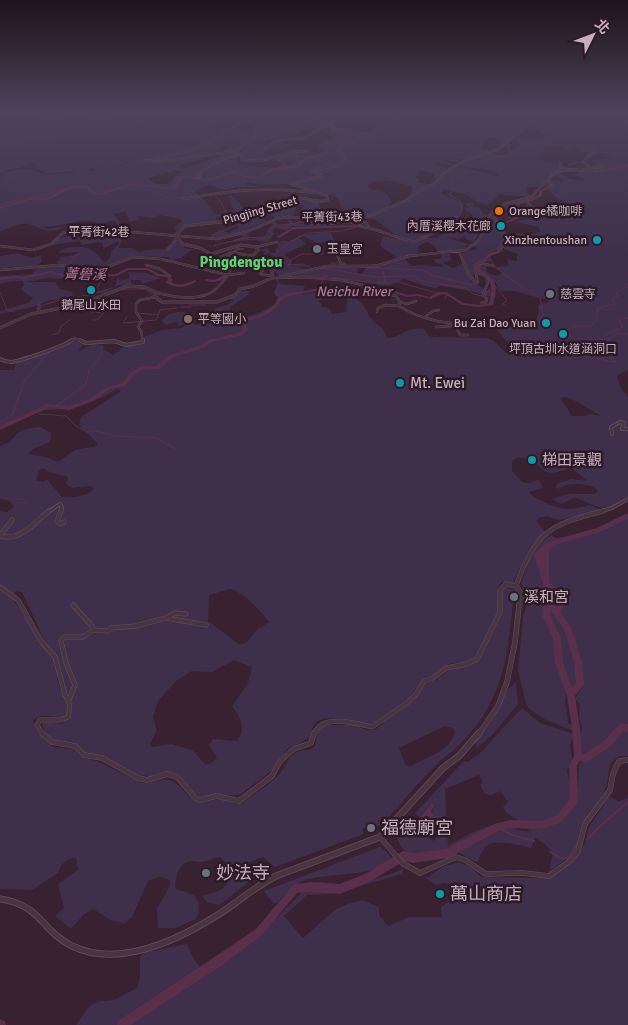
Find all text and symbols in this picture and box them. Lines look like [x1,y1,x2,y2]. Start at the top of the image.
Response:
north arrow [568,10,618,60]
text: 北 [591,16,613,38]
street label: Pingjing Street [221,193,299,228]
place label: Orange橘咖啡 [509,204,582,219]
marker: Orange橘咖啡 [493,205,505,217]
street label: 平菁街43巷 [301,209,363,226]
place label: 內厝溪櫻木花廊 [407,219,491,234]
marker: 內厝溪櫻木花廊 [495,220,507,232]
street label: 平菁街42巷 [69,225,129,240]
place label: Xinzhentoushan [504,233,587,248]
marker: Xinzhentoushan [591,234,603,246]
place label: 玉皇宮 [327,242,363,257]
marker: 玉皇宮 [311,243,323,255]
district label: Pingdengtou [200,253,282,271]
water label: 菁礐溪 [64,265,108,284]
water label: Neichu River [316,283,394,300]
marker: 鵝尾山水田 [85,284,97,296]
place label: 慈雲寺 [560,287,596,302]
marker: 慈雲寺 [544,288,556,300]
place label: 鵝尾山水田 [61,298,121,313]
place label: 平等國小 [198,312,246,327]
marker: 平等國小 [182,313,194,325]
place label: Bu Zai Dao Yuan [454,316,536,331]
marker: Bu Zai Dao Yuan [540,317,552,329]
marker: 坪頂古圳水道涵洞口 [557,328,569,340]
place label: 坪頂古圳水道涵洞口 [509,342,617,357]
place label: Mt. Ewei [410,374,465,392]
marker: Mt. Ewei [394,377,406,389]
place label: 梯田景觀 [542,451,602,469]
marker: 梯田景觀 [526,454,538,466]
place label: 溪和宮 [524,588,569,606]
marker: 溪和宮 [508,591,520,603]
place label: 福德廟宮 [381,817,453,839]
marker: 福德廟宮 [365,822,377,834]
place label: 妙法寺 [216,862,270,884]
marker: 妙法寺 [200,867,212,879]
place label: 萬山商店 [450,883,522,905]
marker: 萬山商店 [434,888,446,900]

